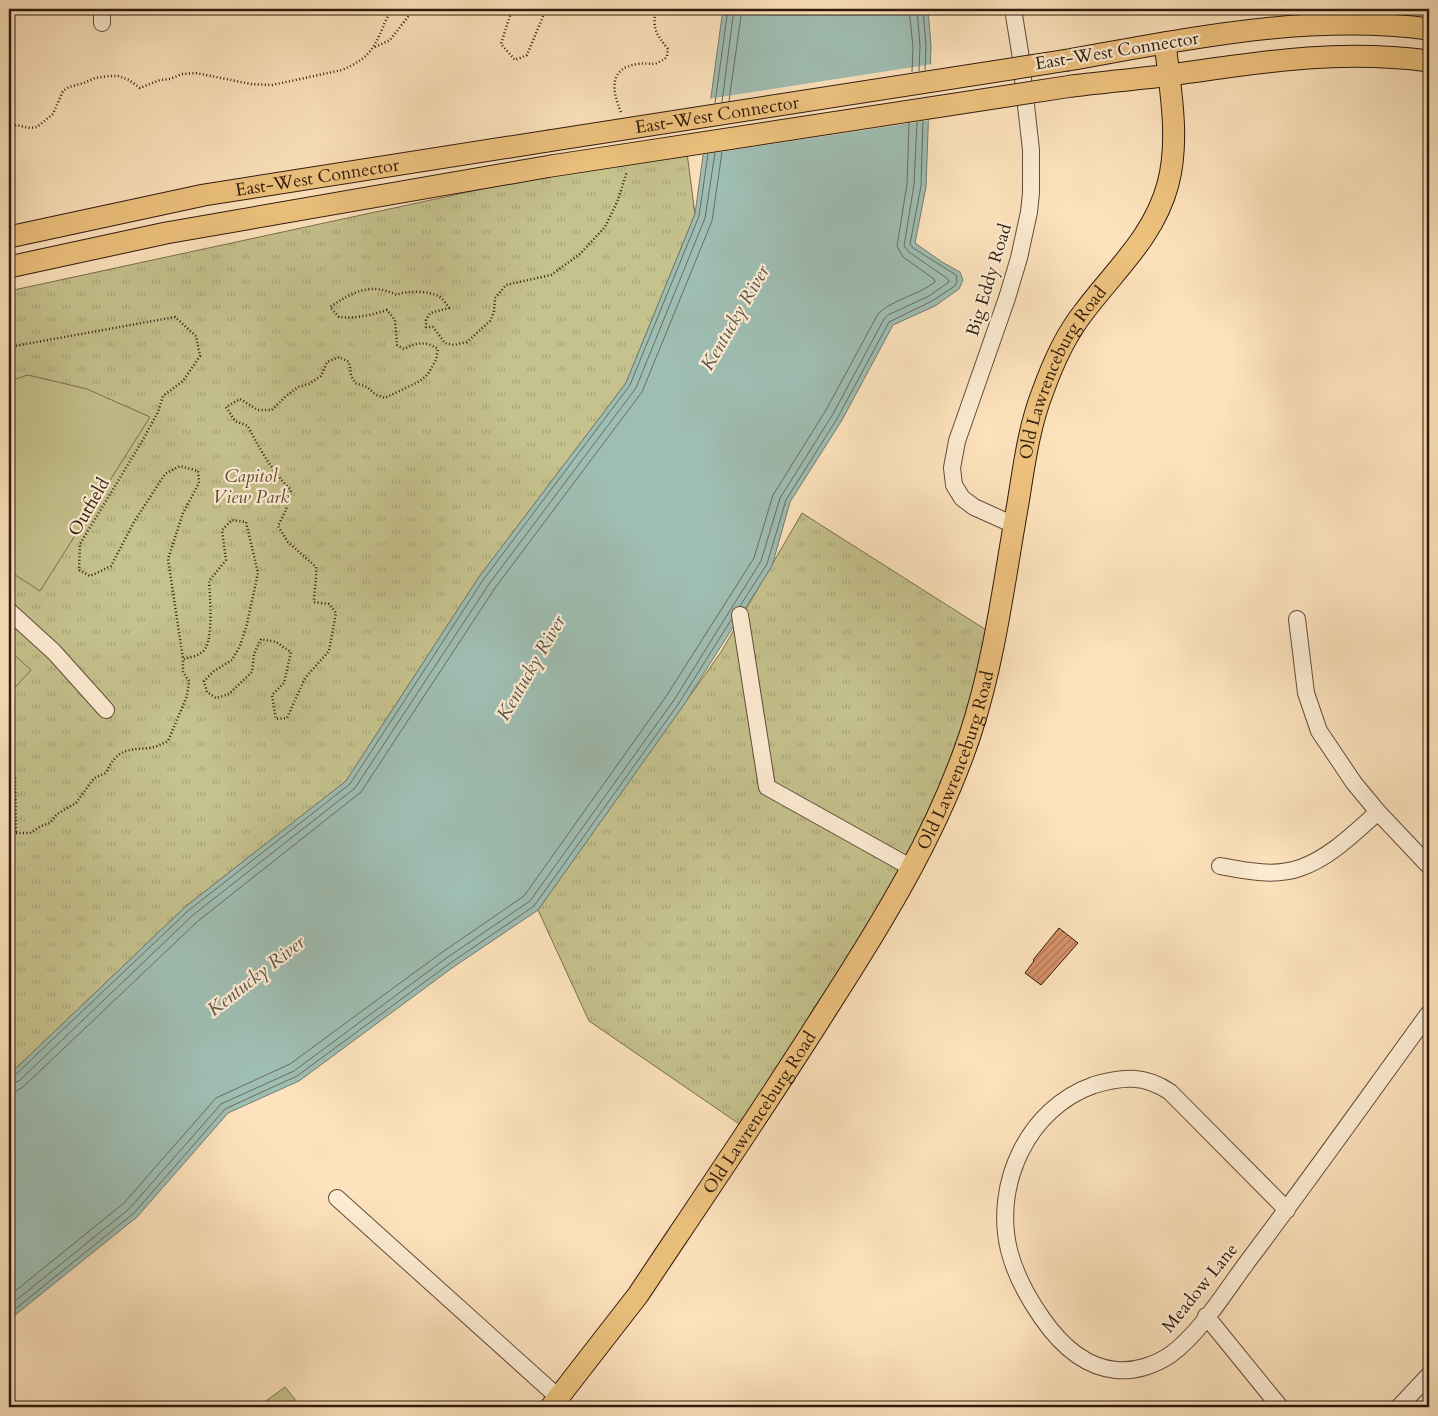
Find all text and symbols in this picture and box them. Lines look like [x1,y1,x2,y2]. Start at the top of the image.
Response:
street label: East-West Connector [1033,26,1201,76]
street label: East-West Connector [633,90,801,140]
street label: East-West Connector [233,152,401,202]
street label: Big Eddy Road [960,220,1018,339]
water label: Kentucky River [694,260,776,375]
street label: Old Lawrenceburg Road [1013,280,1112,461]
park label: Capitol View Park [213,464,289,510]
street label: Outfield [62,473,116,541]
water label: Kentucky River [490,610,572,725]
street label: Old Lawrenceburg Road [911,668,1000,854]
water label: Kentucky River [202,929,311,1022]
street label: Old Lawrenceburg Road [697,1026,822,1199]
street label: Meadow Lane [1156,1238,1244,1338]

